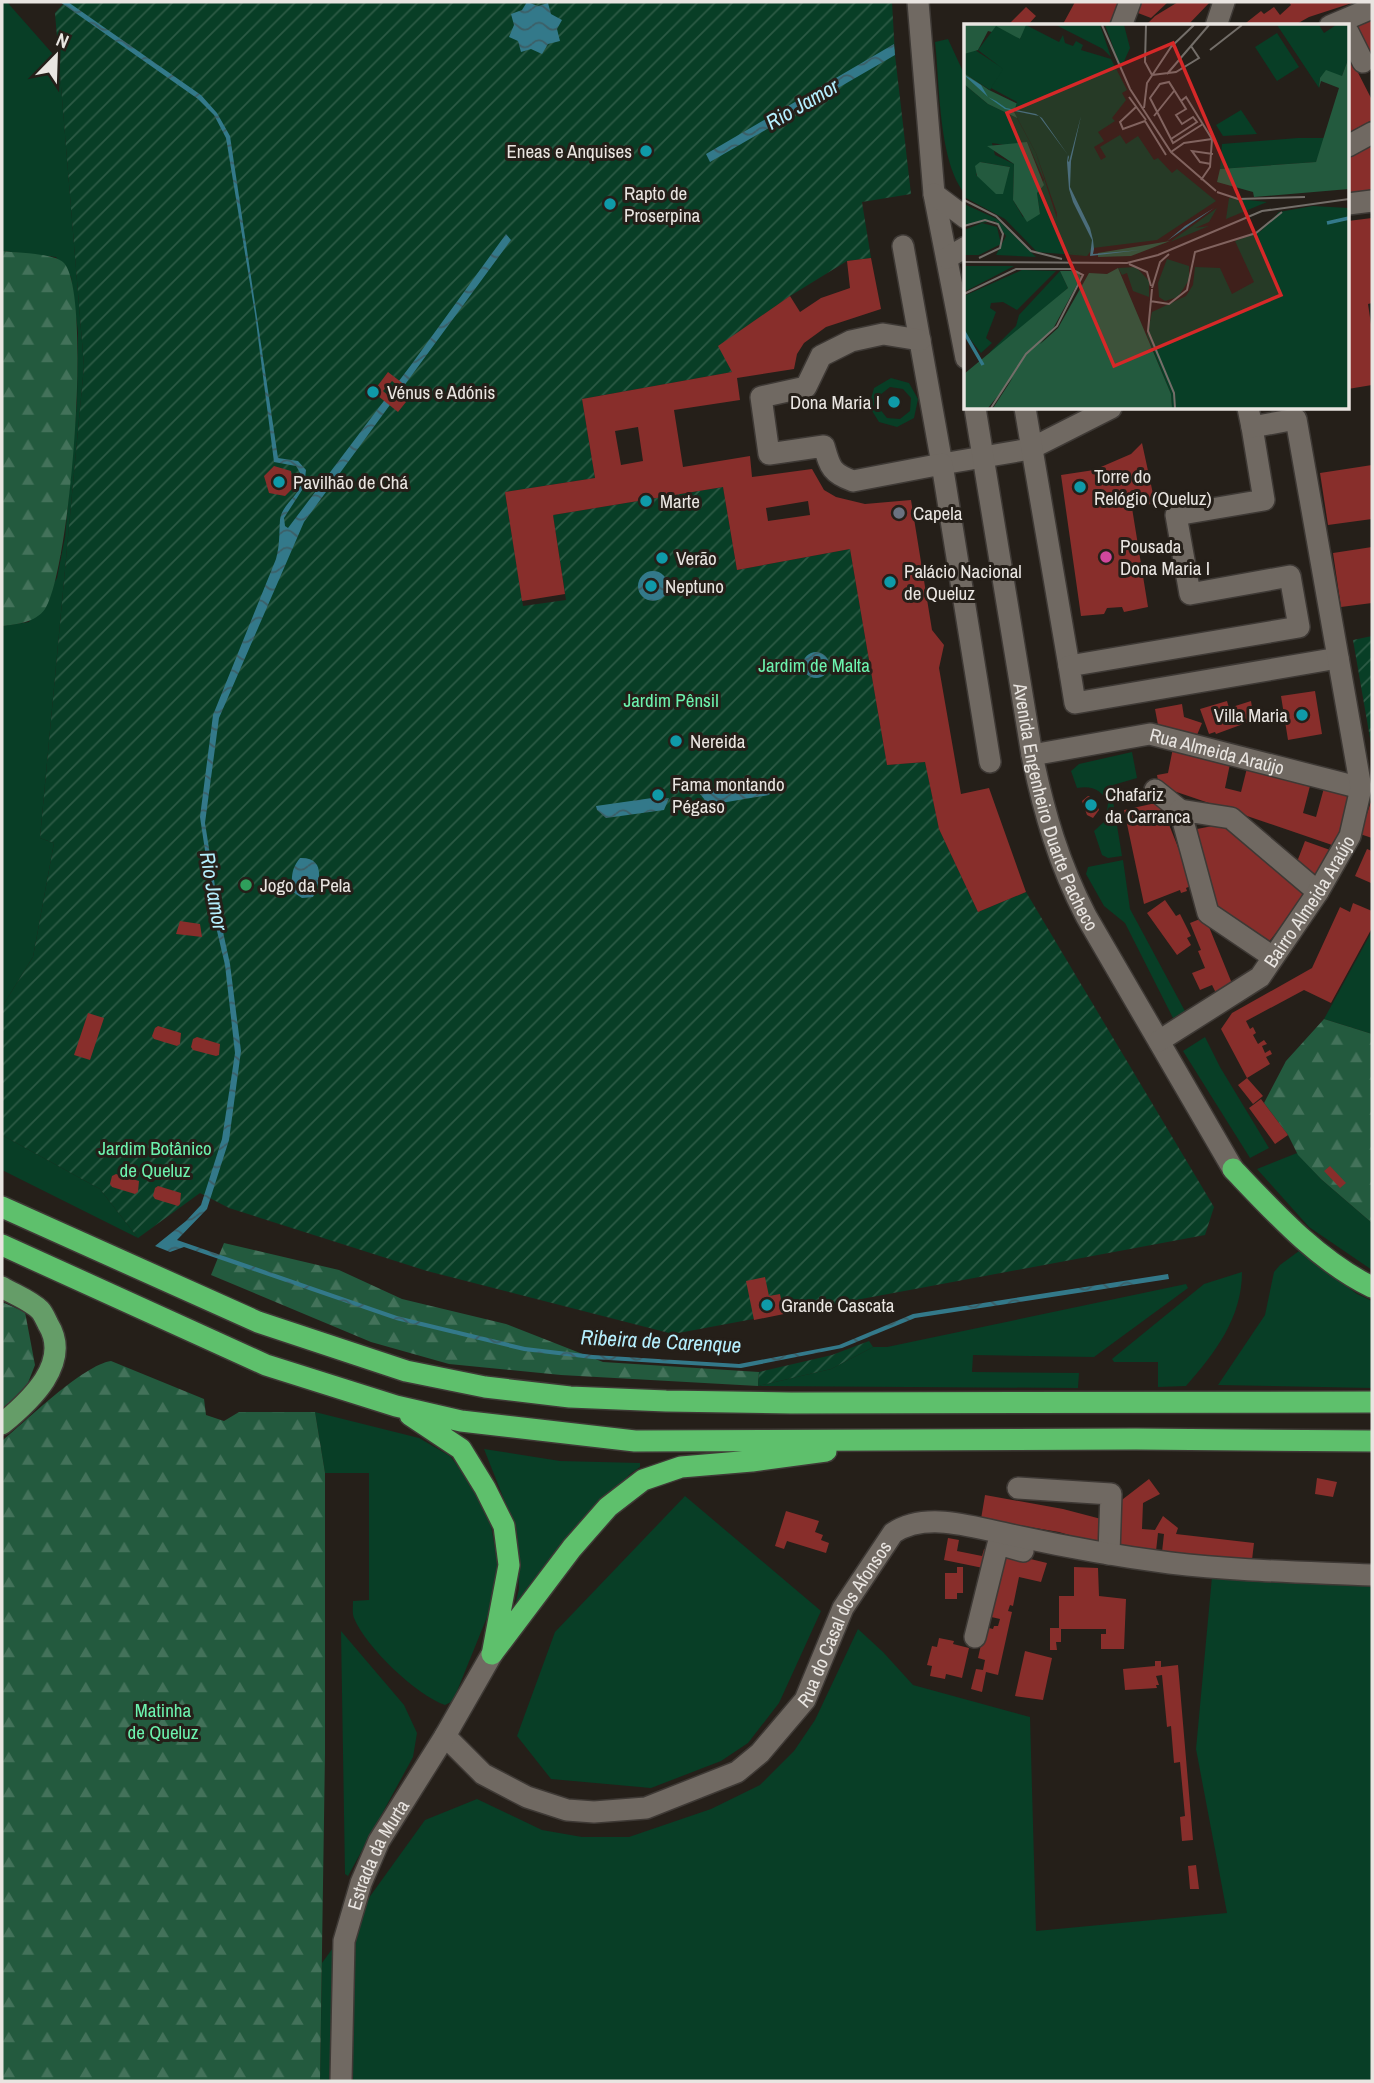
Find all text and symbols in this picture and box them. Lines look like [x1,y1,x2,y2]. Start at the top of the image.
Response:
north arrow [21,21,91,91]
inset map [964,24,1350,410]
text: N [52,26,73,55]
water label: Rio Jamor [760,71,845,136]
place label: Eneas e Anquises [506,138,632,164]
marker: Eneas e Anquises [638,143,654,159]
place label: Rapto de Proserpina [624,180,701,228]
marker: Rapto de Proserpina [602,196,618,212]
place label: Vénus e Adónis [387,379,496,405]
marker: Vénus e Adónis [365,384,381,400]
place label: Dona Maria I [790,389,880,415]
marker: Dona Maria I [886,394,902,410]
place label: Torre do Relógio (Queluz) [1094,463,1212,511]
place label: Pavilhão de Chá [293,469,409,495]
marker: Pavilhão de Chá [271,474,287,490]
marker: Torre do Relógio (Queluz) [1072,479,1088,495]
place label: Marte [660,488,700,514]
marker: Marte [638,493,654,509]
place label: Capela [913,500,963,526]
marker: Capela [891,505,907,521]
place label: Pousada Dona Maria I [1120,533,1210,581]
place label: Verão [676,545,717,571]
marker: Pousada Dona Maria I [1098,549,1114,565]
marker: Verão [654,550,670,566]
place label: Palácio Nacional de Queluz [904,558,1022,606]
place label: Neptuno [665,573,724,599]
marker: Palácio Nacional de Queluz [882,574,898,590]
marker: Neptuno [643,578,659,594]
park label: Jardim de Malta [758,652,870,678]
street label: Avenida Engenheiro Duarte Pacheco [1007,680,1105,936]
park label: Jardim Pênsil [623,687,719,713]
place label: Villa Maria [1214,702,1288,728]
marker: Villa Maria [1294,707,1310,723]
street label: Rua Almeida Araújo [1147,721,1287,781]
place label: Nereida [690,728,746,754]
marker: Nereida [668,733,684,749]
place label: Fama montando Pégaso [672,771,785,819]
place label: Chafariz da Carranca [1105,781,1191,829]
marker: Fama montando Pégaso [650,787,666,803]
marker: Chafariz da Carranca [1083,797,1099,813]
street label: Bairro Almeida Araújo [1257,831,1361,972]
water label: Rio Jamor [193,849,235,934]
place label: Jogo da Pela [260,872,351,898]
marker: Jogo da Pela [238,877,254,893]
park label: Jardim Botânico de Queluz [98,1135,212,1183]
place label: Grande Cascata [781,1292,895,1318]
marker: Grande Cascata [759,1297,775,1313]
water label: Ribeira de Carenque [580,1322,742,1360]
street label: Rua do Casal dos Afonsos [791,1535,897,1713]
park label: Matinha de Queluz [127,1697,199,1745]
street label: Estrada da Murta [341,1794,415,1913]

